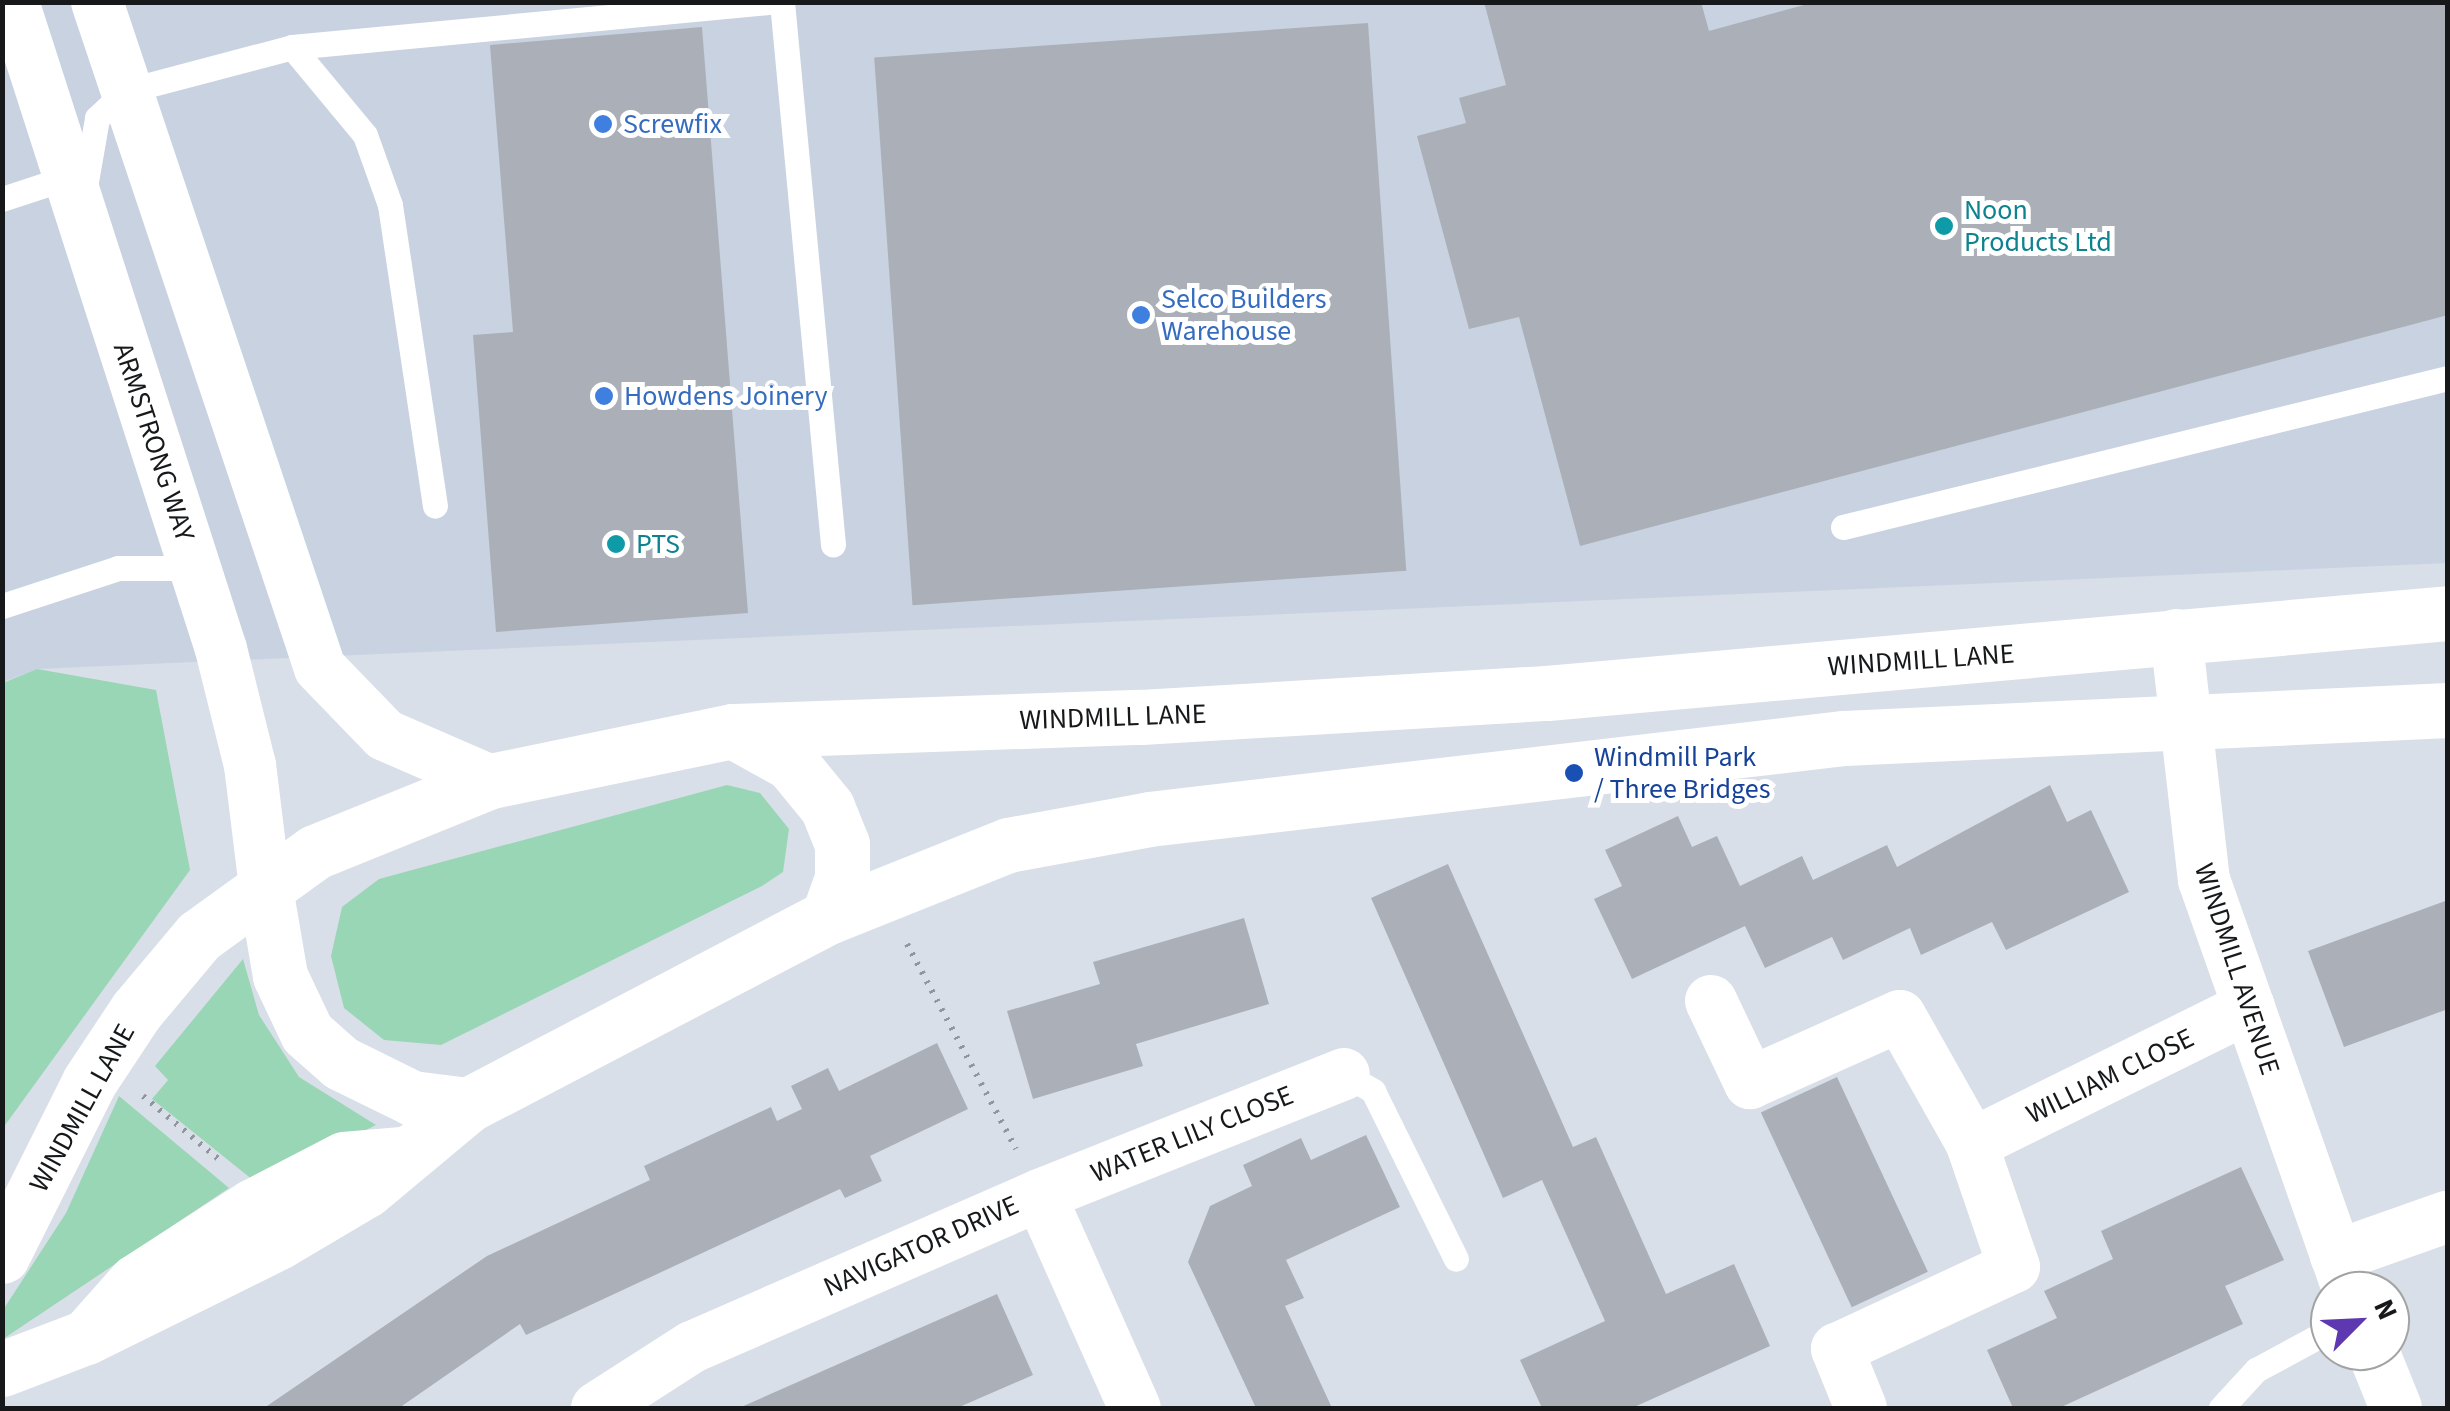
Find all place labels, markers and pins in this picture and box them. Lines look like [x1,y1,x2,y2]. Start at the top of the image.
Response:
place label: Screwfix [623,107,722,141]
marker: Screwfix [592,113,614,135]
place label: Noon Products Ltd [1964,193,2112,259]
marker: Noon Products Ltd [1933,215,1955,237]
place label: Selco Builders Warehouse [1161,282,1326,348]
marker: Selco Builders Warehouse [1130,304,1152,326]
place label: Howdens Joinery [624,379,828,413]
marker: Howdens Joinery [593,385,615,407]
place label: PTS [636,527,680,561]
marker: PTS [605,533,627,555]
place label: Windmill Park / Three Bridges [1594,740,1770,806]
marker: Windmill Park / Three Bridges [1563,762,1585,784]

